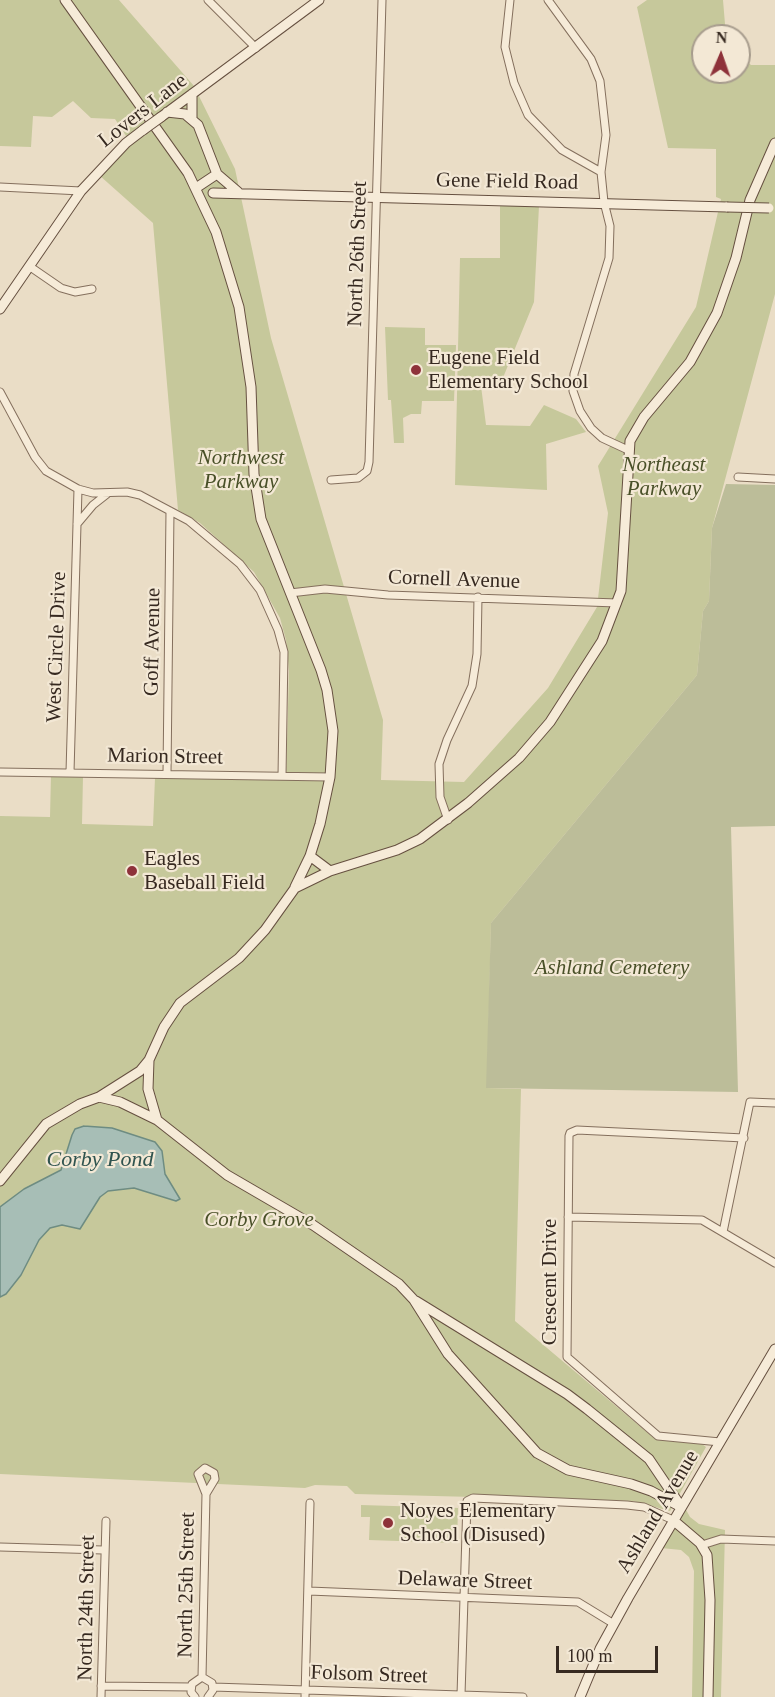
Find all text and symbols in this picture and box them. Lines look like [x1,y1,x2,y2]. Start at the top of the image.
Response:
north arrow [691,24,751,84]
text: N [716,29,728,46]
street label: Lovers Lane [94,69,192,153]
street label: Gene Field Road [436,168,578,196]
street label: North 26th Street [343,181,373,327]
place label: Eugene Field Elementary School [428,345,588,395]
marker: Eugene Field Elementary School [409,363,423,377]
park label: Northwest Parkway [198,445,284,495]
park label: Northeast Parkway [623,452,705,502]
street label: Cornell Avenue [388,565,520,595]
street label: West Circle Drive [42,571,72,723]
street label: Goff Avenue [139,588,167,696]
street label: Marion Street [107,743,223,771]
place label: Eagles Baseball Field [144,846,265,896]
marker: Eagles Baseball Field [125,864,139,878]
park label: Ashland Cemetery [535,955,689,981]
water label: Corby Pond [47,1147,153,1173]
park label: Corby Grove [204,1207,314,1233]
street label: Crescent Drive [537,1219,563,1345]
street label: Ashland Avenue [611,1446,705,1578]
place label: Noyes Elementary School (Disused) [400,1498,556,1548]
street label: North 25th Street [173,1512,201,1658]
marker: Noyes Elementary School (Disused) [381,1516,395,1530]
street label: North 24th Street [73,1535,101,1681]
street label: Delaware Street [397,1566,533,1596]
scale bar [559,1634,661,1672]
text: 100 m [567,1646,613,1666]
street label: Folsom Street [310,1660,428,1690]

